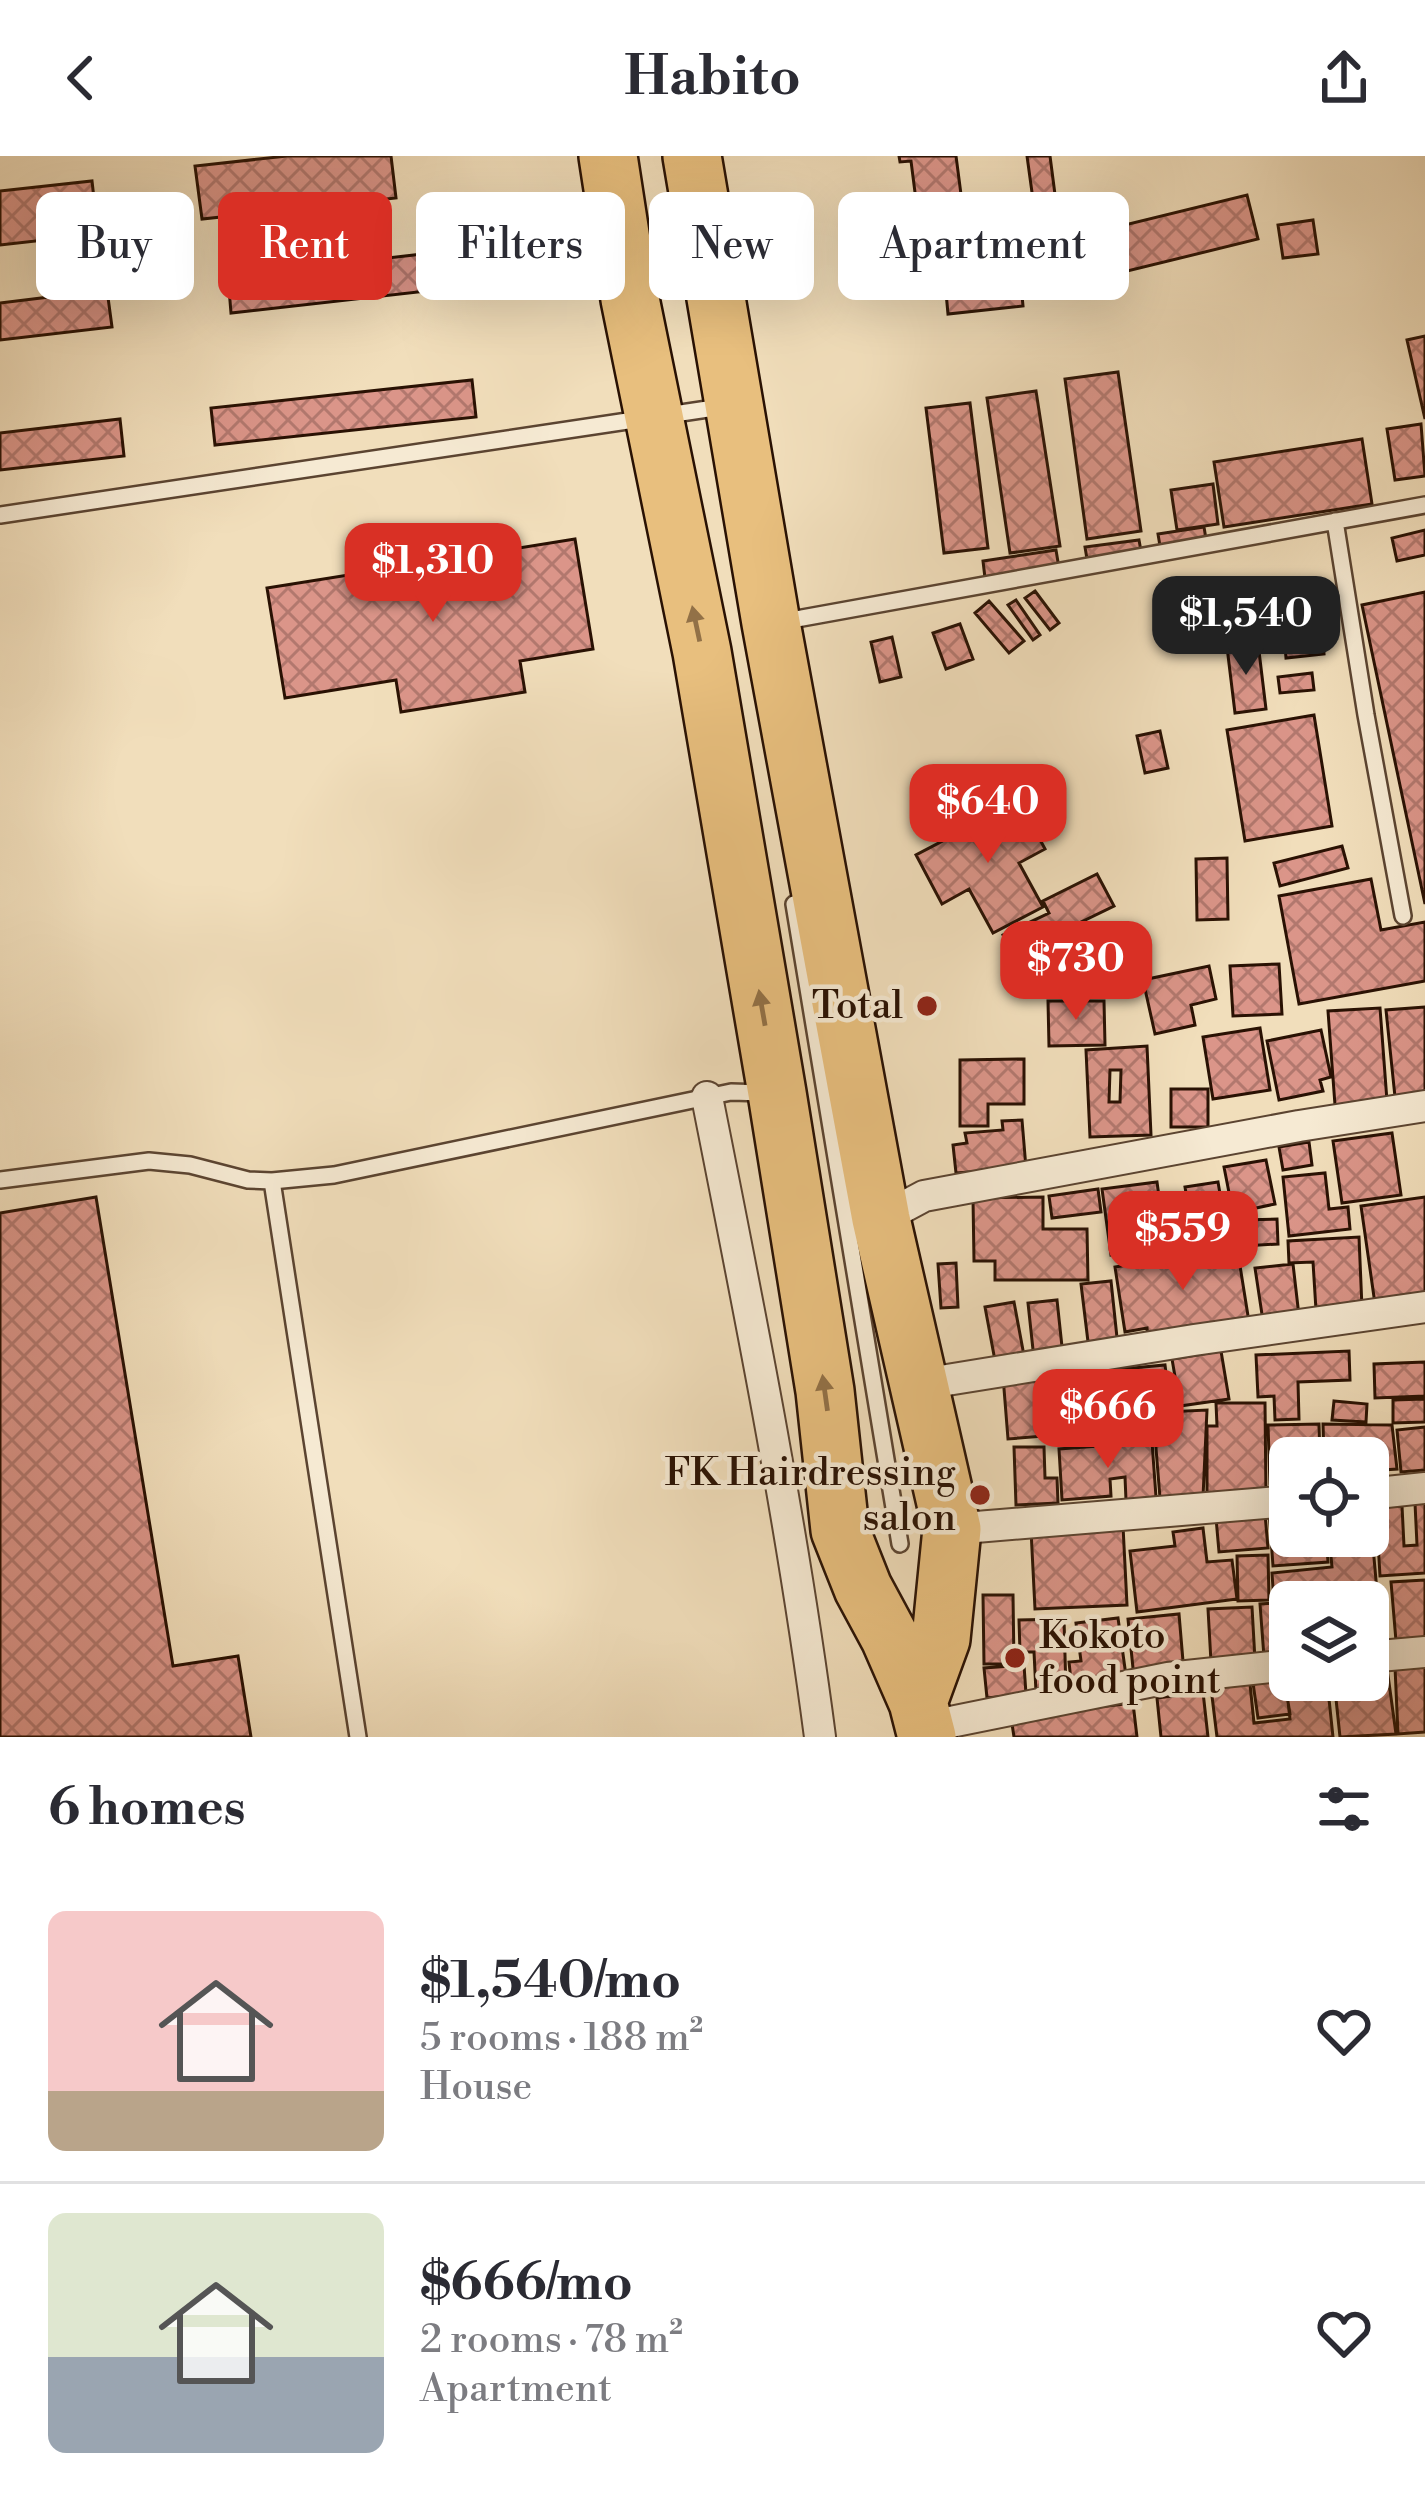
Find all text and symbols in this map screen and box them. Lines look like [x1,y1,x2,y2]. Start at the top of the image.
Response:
text: Habito [624,44,801,112]
icon: back [48,45,114,111]
icon: share [1311,45,1377,111]
chip: Buy [36,192,194,300]
chip: Rent [218,192,392,300]
chip: Filters [416,192,625,300]
chip: New [649,192,814,300]
chip: Apartment [838,192,1129,300]
pin: $1,310 [335,523,531,625]
text: $1,310 [372,537,494,586]
pin: $1,540 [1148,576,1344,678]
text: $1,540 [1179,590,1313,639]
one-way arrow [685,604,704,642]
pin: $640 [917,764,1059,866]
text: $640 [937,778,1040,827]
pin: $730 [1005,921,1147,1023]
text: $730 [1027,935,1125,984]
place label: Total [812,982,903,1031]
one-way arrow [753,989,772,1026]
marker: Total [914,993,940,1019]
pin: $559 [1112,1191,1254,1293]
text: $559 [1135,1205,1231,1254]
pin: $666 [1037,1369,1179,1471]
one-way arrow [815,1374,834,1411]
text: $666 [1060,1383,1156,1432]
map controls [1269,1437,1389,1701]
button: locate [1269,1437,1389,1557]
place label: FK Hairdressing salon [665,1449,956,1543]
marker: FK Hairdressing salon [967,1482,993,1508]
button: layers [1269,1581,1389,1701]
place label: Kokoto food point [1039,1612,1221,1706]
marker: Kokoto food point [1002,1645,1028,1671]
icon: filters [1311,1776,1377,1842]
text: 6 homes [48,1777,246,1841]
text: $1,540/mo [420,1950,681,2014]
icon: home [144,1959,288,2103]
icon: heart [1311,1998,1377,2064]
text: 5 rooms · 188 m² [420,2014,703,2063]
text: House [420,2063,532,2112]
text: $666/mo [420,2252,633,2316]
icon: home [144,2261,288,2405]
icon: heart [1311,2300,1377,2366]
text: 2 rooms · 78 m² [420,2316,683,2365]
text: Apartment [420,2365,612,2414]

